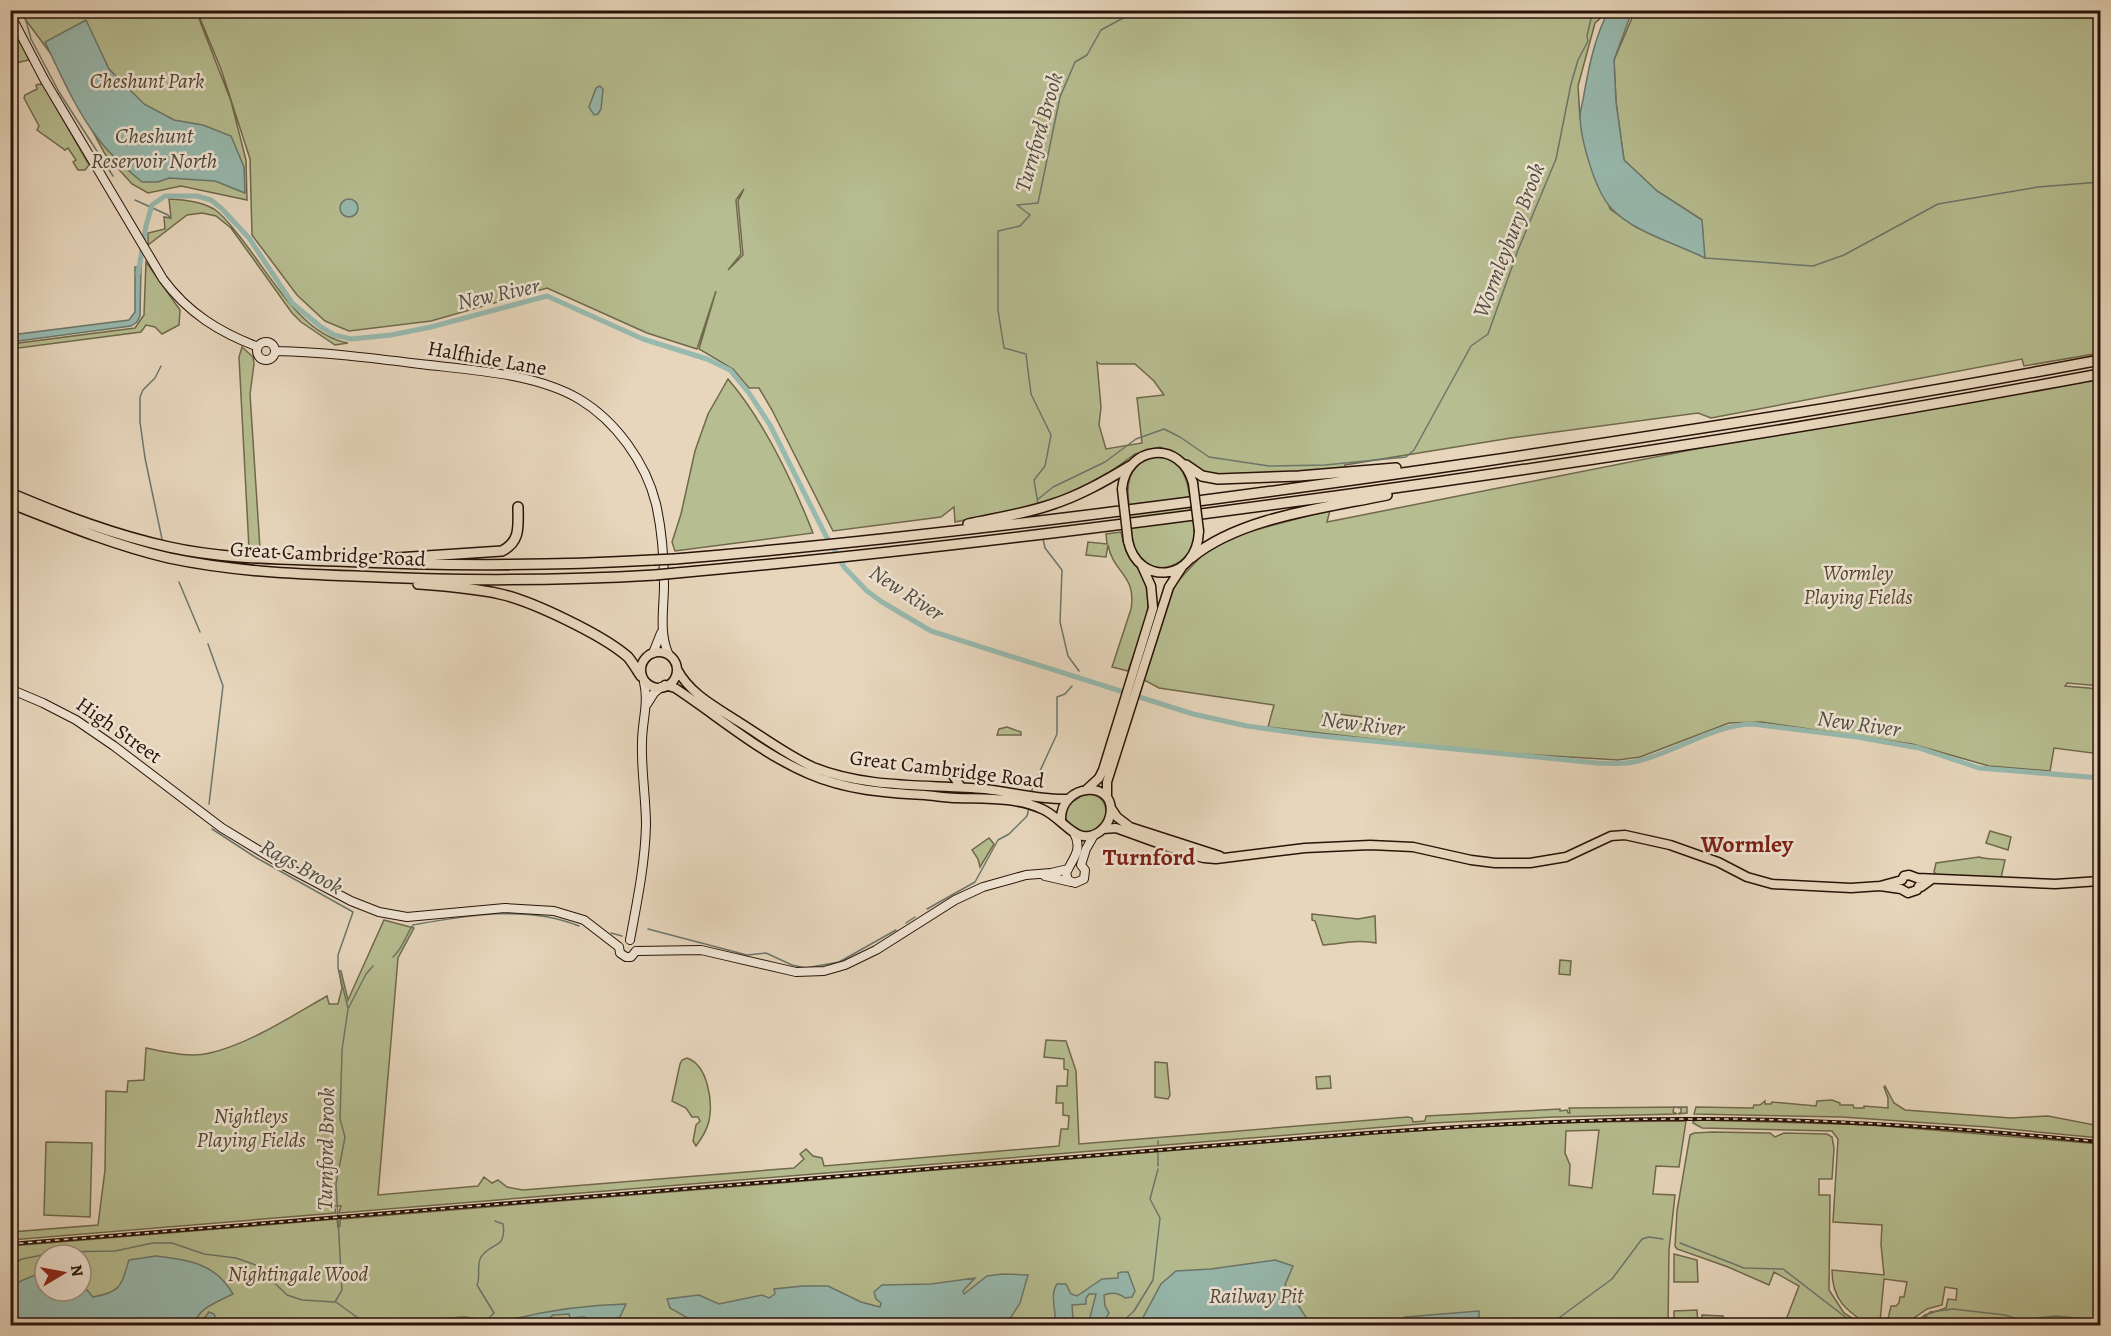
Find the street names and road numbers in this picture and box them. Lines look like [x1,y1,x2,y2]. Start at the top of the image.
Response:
street label: Halfhide Lane [425,334,549,382]
street label: Great Cambridge Road [229,535,427,573]
street label: High Street [70,690,168,770]
street label: Great Cambridge Road [848,743,1047,795]

